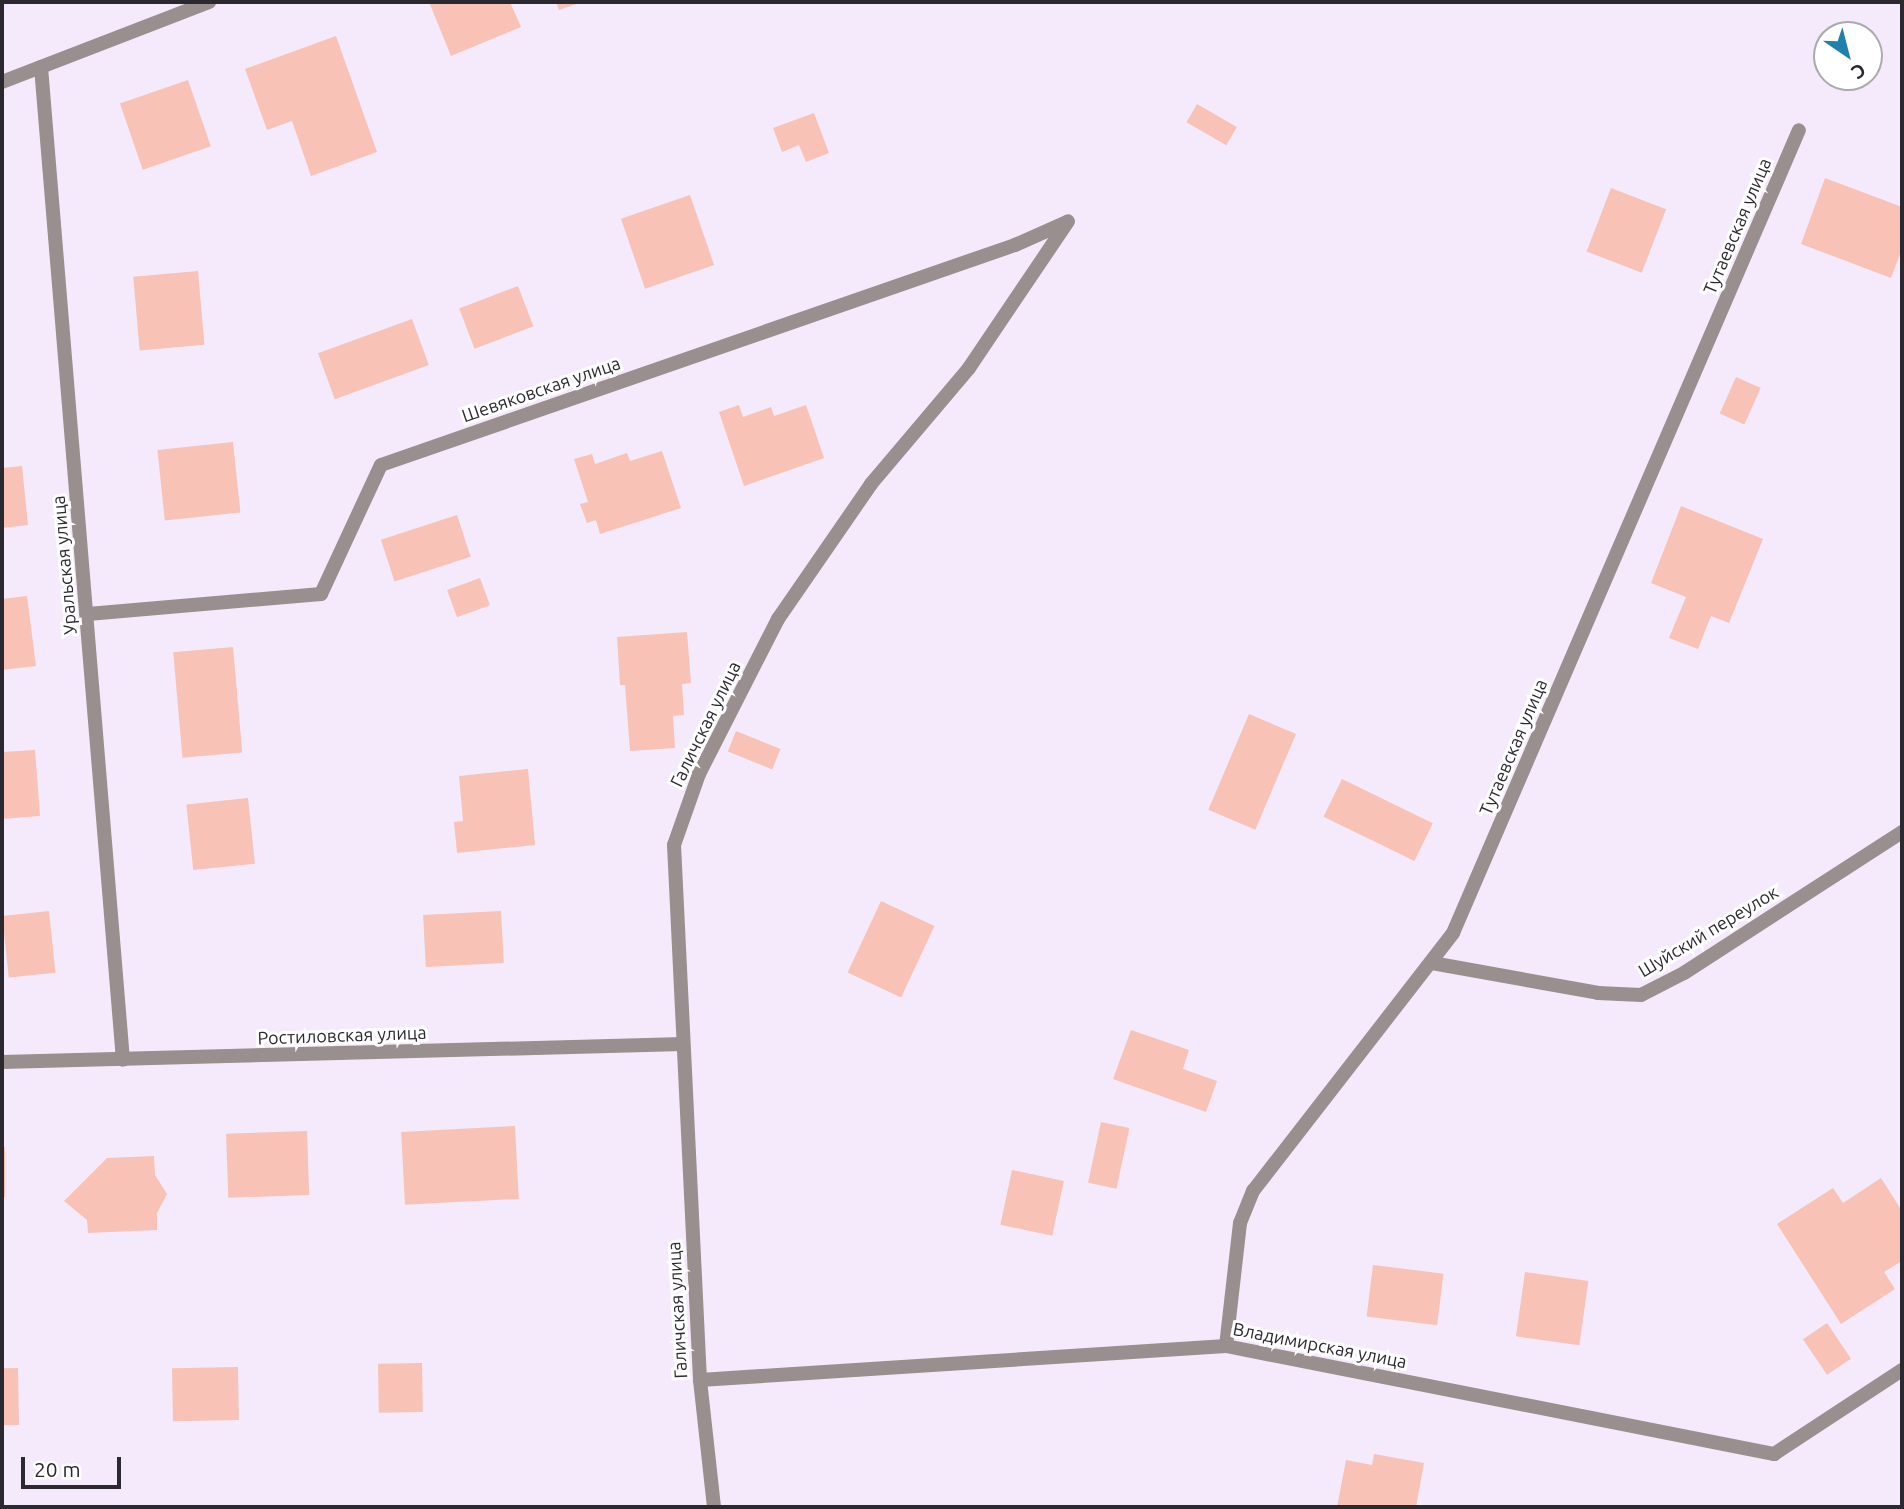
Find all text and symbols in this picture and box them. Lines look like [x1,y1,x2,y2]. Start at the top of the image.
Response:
north arrow [1813,21,1883,91]
text: С [1848,59,1870,84]
street label: Тутаевская улица [1699,155,1775,297]
street label: Шевяковская улица [459,352,623,426]
street label: Уральская улица [47,495,81,635]
street label: Галичская улица [665,658,745,790]
street label: Тутаевская улица [1475,676,1551,818]
street label: Шуйский переулок [1634,881,1782,981]
street label: Ростиловская улица [257,1021,427,1049]
street label: Галичская улица [663,1241,691,1379]
street label: Владимирская улица [1231,1318,1409,1372]
scale bar [24,1442,124,1486]
text: 20 m [34,1457,81,1481]

